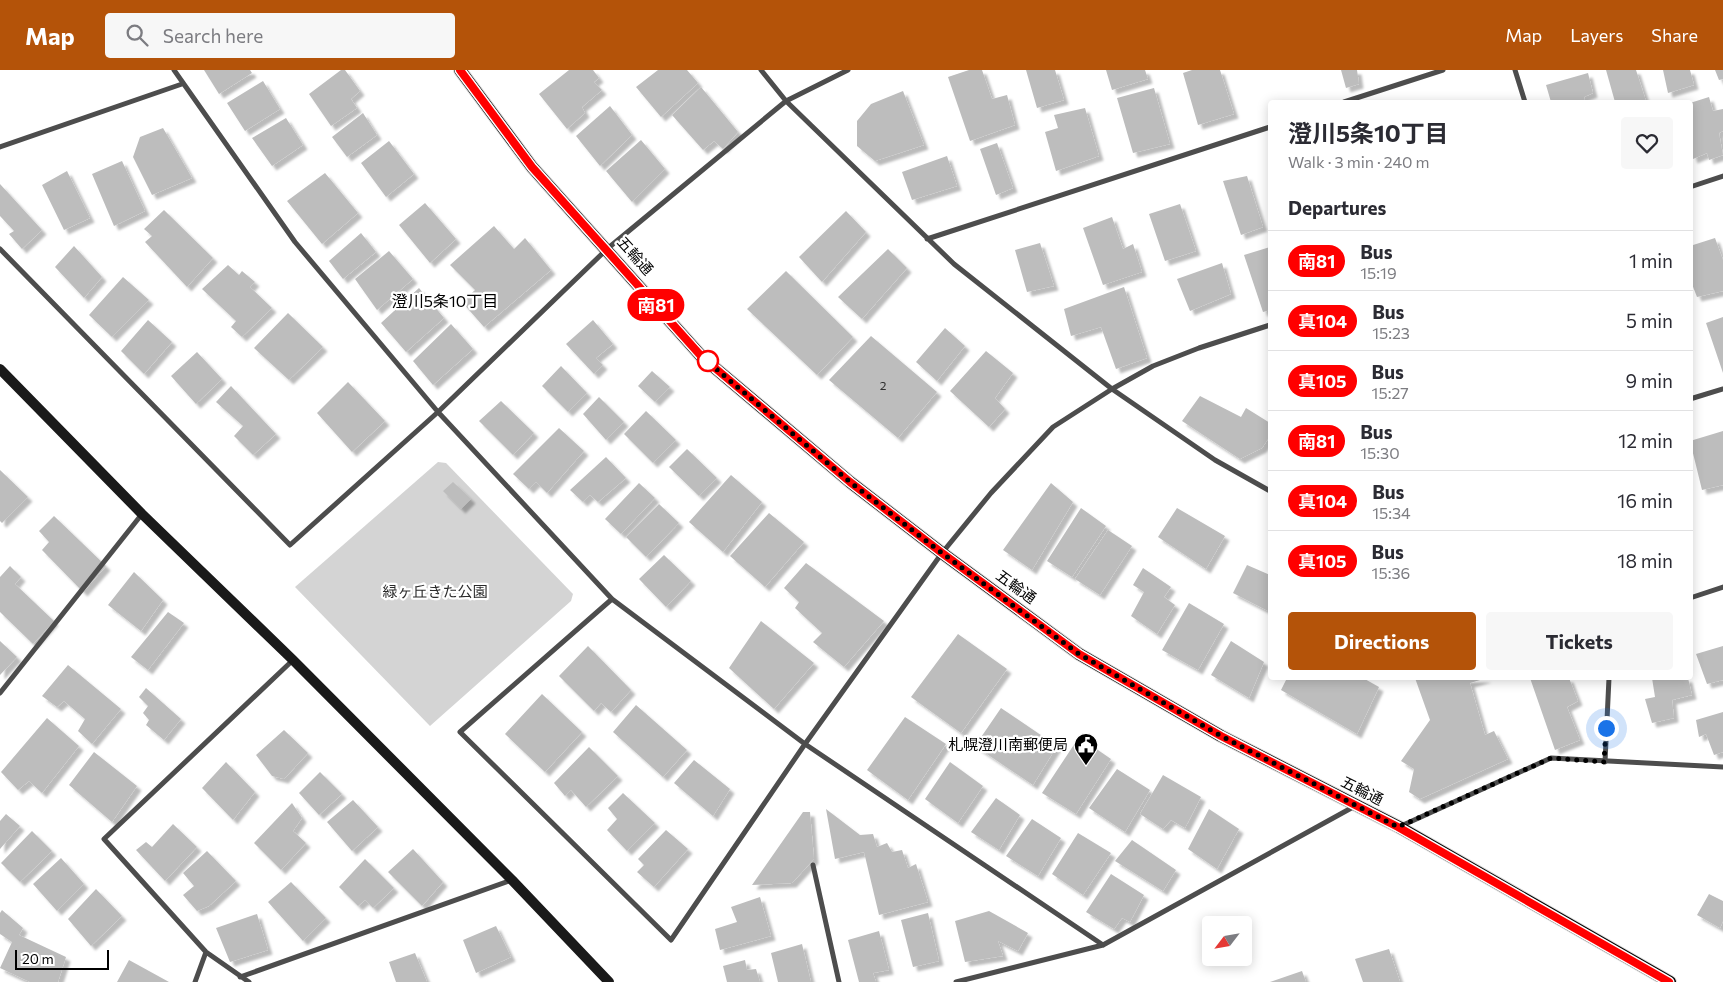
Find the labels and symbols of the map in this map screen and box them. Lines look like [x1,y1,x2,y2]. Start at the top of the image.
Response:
street label: 五輪通 [614,233,657,278]
line badge: 南81 [627,289,685,321]
district label: 澄川5条10丁目 [392,291,498,310]
unlabelled marker [697,350,719,372]
house number: 2 [880,378,887,392]
street label: 五輪通 [993,566,1040,607]
park label: 緑ヶ丘きた公園 [382,582,488,600]
your location [1594,716,1619,741]
public building icon: 札幌澄川南郵便局 [1073,732,1099,766]
place label: 札幌澄川南郵便局 [948,735,1068,753]
street label: 五輪通 [1338,772,1387,808]
north arrow [1202,916,1252,966]
scale bar [15,947,109,970]

